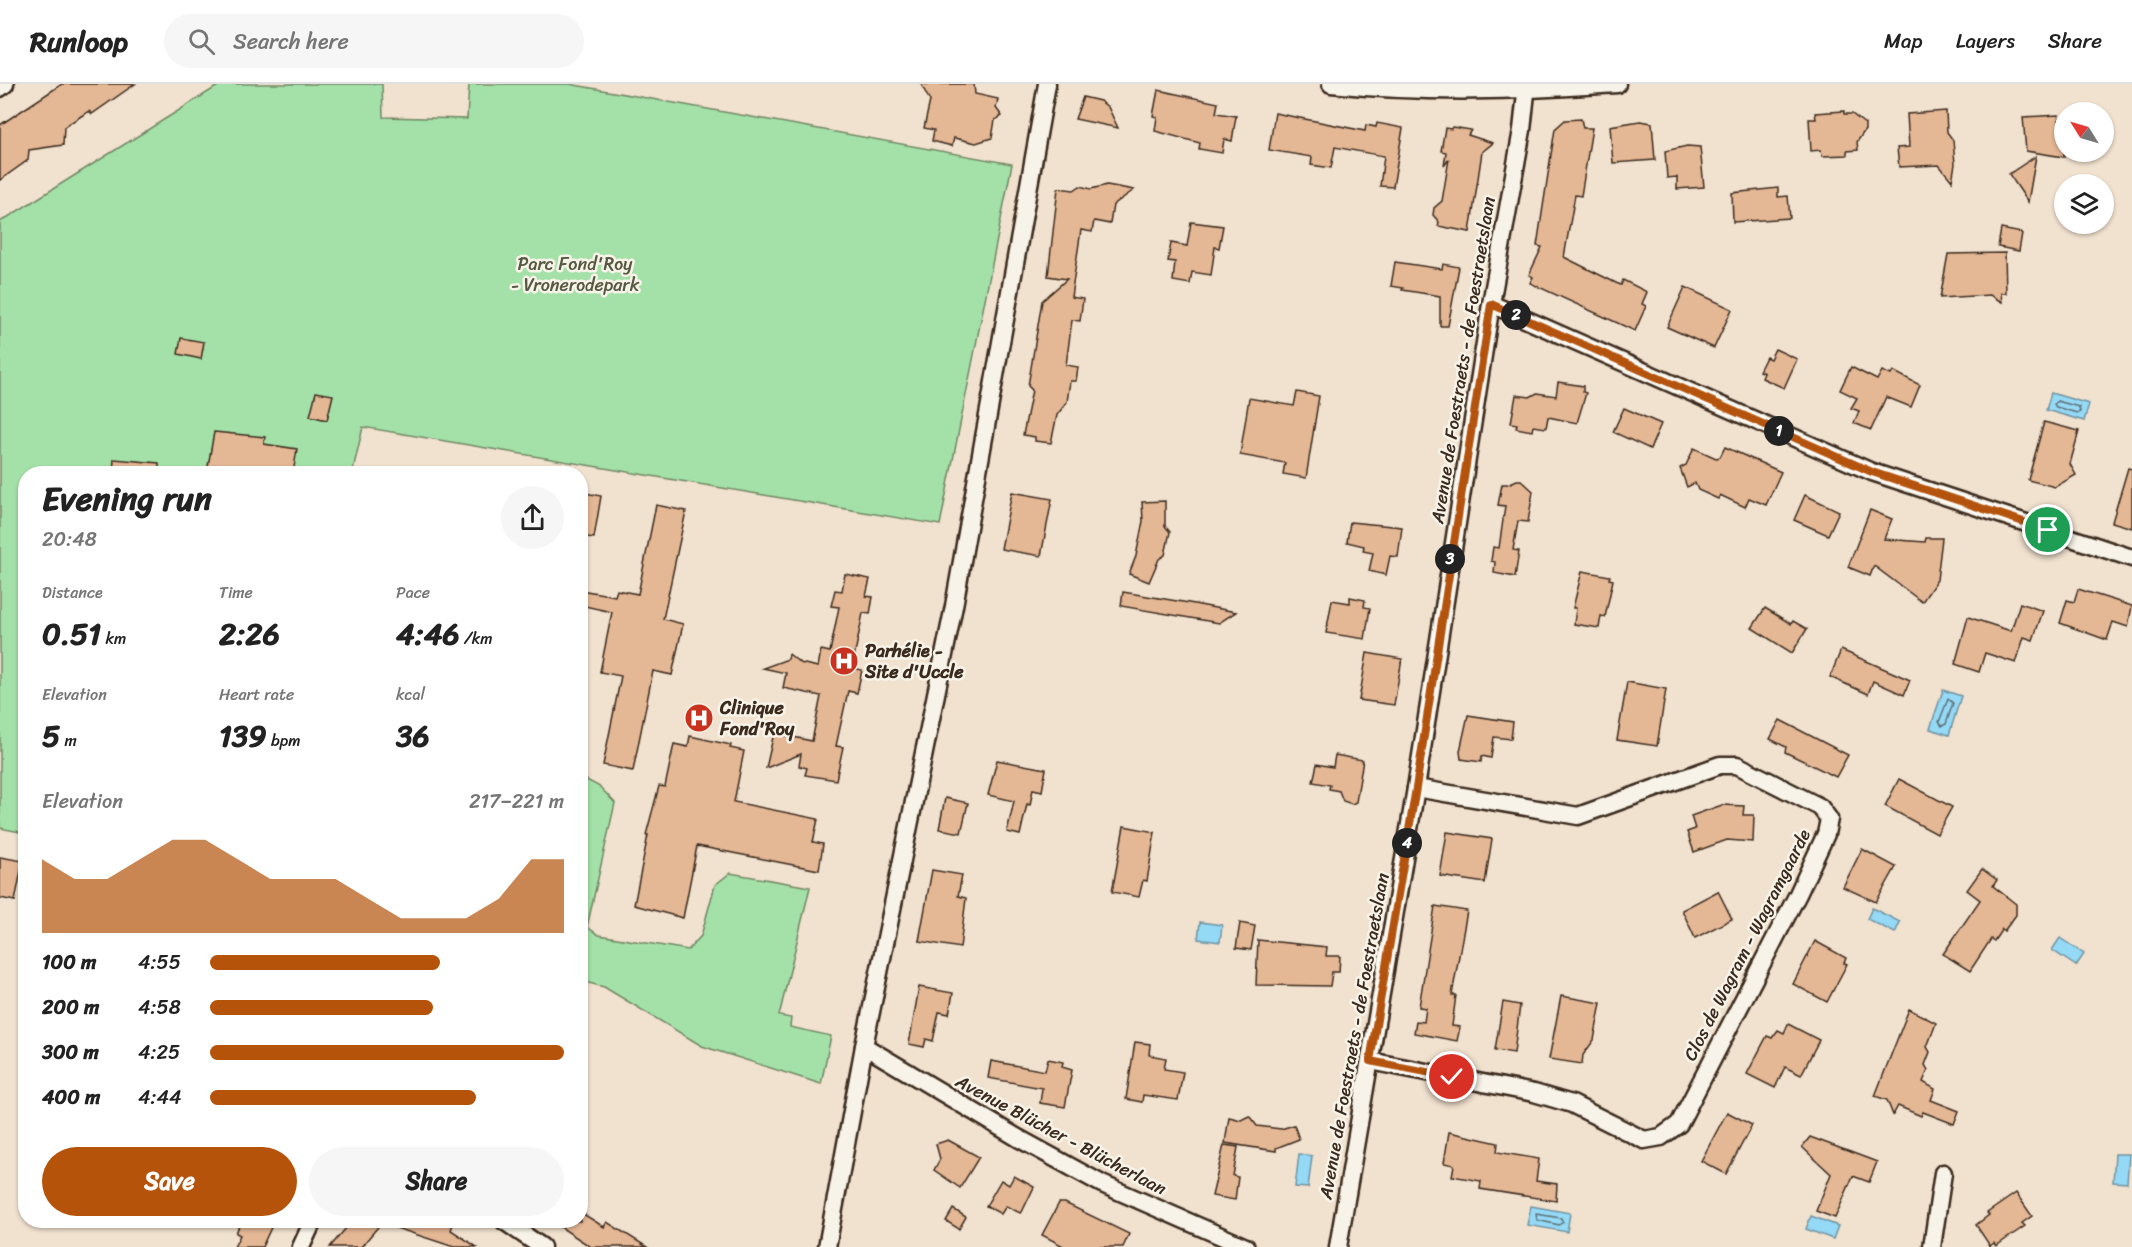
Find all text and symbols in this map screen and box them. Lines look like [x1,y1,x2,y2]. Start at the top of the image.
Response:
search box [164,14,584,68]
text: Runloop [30,17,128,66]
text: Search here [233,22,349,61]
text: Map [1884,22,1923,60]
text: Layers [1956,22,2015,60]
text: Share [2048,22,2102,60]
icon: search [185,25,218,58]
north arrow [2054,102,2114,162]
map controls [2054,102,2114,234]
button: layers [2054,174,2114,234]
street label: Avenue de Foestraets - de Foestraetslaan [1421,194,1505,527]
park label: Parc Fond'Roy - Vronerodepark [511,248,640,301]
pin: 2 [1501,300,1531,330]
text: 2 [1511,300,1521,329]
pin: 1 [1764,416,1794,446]
text: 1 [1776,416,1782,445]
text: Evening run [42,470,212,528]
button: share [501,486,564,549]
pin [2022,504,2073,555]
icon: arrive [2031,513,2064,546]
text: 20:48 [42,522,97,557]
pin: 3 [1435,544,1465,574]
text: 3 [1446,544,1454,573]
text: Distance [42,578,103,607]
text: Time [219,578,253,607]
text: Pace [396,578,430,607]
text: 0.51 [42,607,101,661]
text: 2:26 [219,607,280,661]
text: 4:46 [396,607,460,661]
text: km [101,624,126,653]
text: /km [460,624,493,653]
place label: Parhélie - Site d'Uccle [864,635,964,688]
hospital icon: Parhélie - Site d'Uccle [828,645,860,677]
text: Elevation [42,680,107,709]
text: Heart rate [219,680,294,709]
text: kcal [396,680,425,709]
place label: Clinique Fond'Roy [719,692,795,745]
hospital icon: Clinique Fond'Roy [683,702,715,734]
text: 5 [42,709,60,763]
text: 139 [219,709,267,763]
text: 36 [396,709,430,763]
text: m [60,726,77,755]
text: bpm [267,726,300,755]
text: Elevation [42,784,123,819]
text: 217–221 m [469,784,564,819]
street label: Clos de Wagram - Wagramgaarde [1674,823,1820,1067]
pin: 4 [1392,828,1422,858]
text: 4 [1402,828,1412,857]
street label: Avenue de Foestraets - de Foestraetslaan [1309,870,1399,1203]
text: 100 m [42,945,96,980]
text: 4:55 [138,945,181,980]
text: 200 m [42,990,99,1025]
text: 4:58 [138,990,181,1025]
text: 300 m [42,1035,99,1070]
text: 4:25 [138,1035,180,1070]
pin [1426,1051,1477,1102]
icon: check [1435,1060,1468,1093]
street label: Avenue Blücher - Blücherlaan [949,1065,1173,1204]
text: 400 m [42,1080,100,1115]
text: 4:44 [138,1080,182,1115]
button: Save [42,1147,297,1216]
button: Share [309,1147,564,1216]

